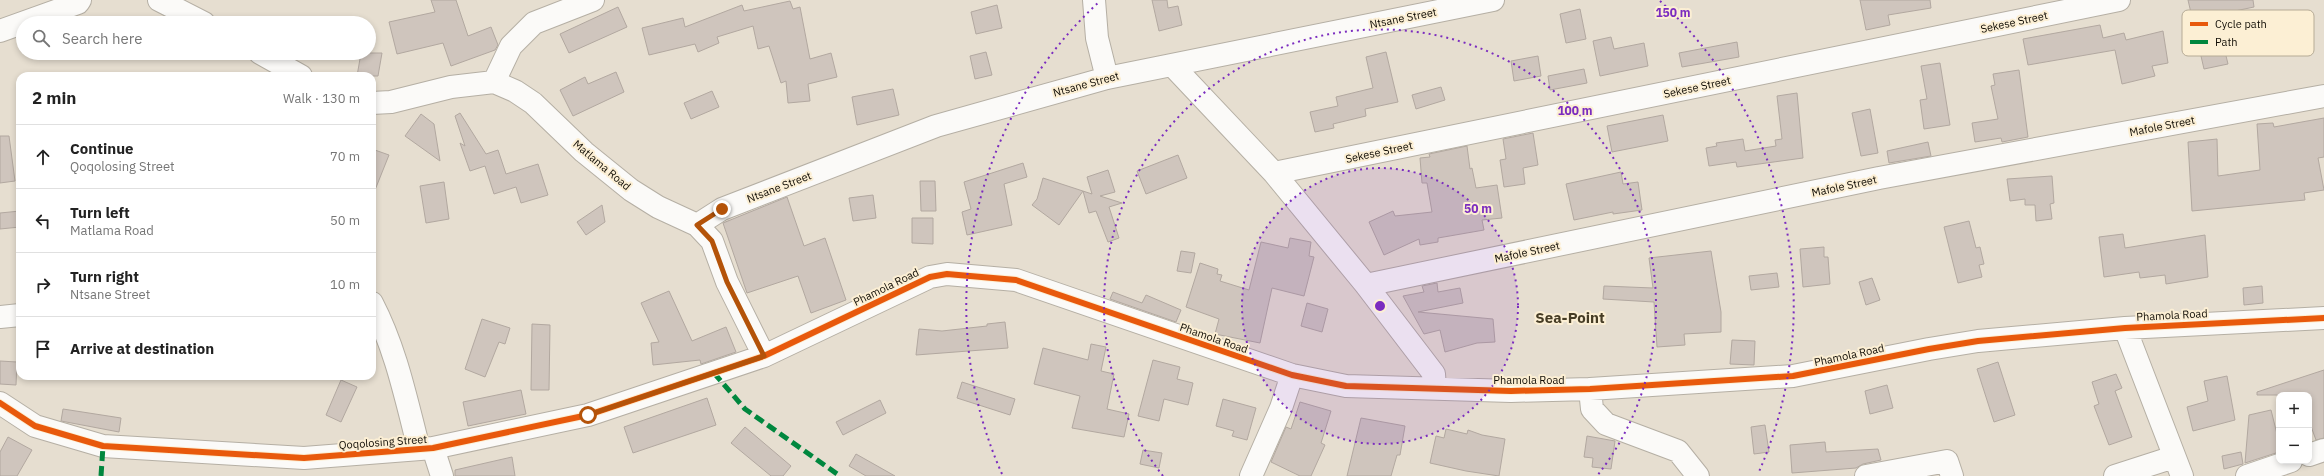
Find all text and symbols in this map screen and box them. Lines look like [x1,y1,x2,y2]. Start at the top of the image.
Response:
street label: Ntsane Street [1368,5,1438,31]
text: 150 m [1655,5,1691,20]
street label: Sekese Street [1979,8,2049,36]
legend [2182,10,2314,56]
search box [16,16,376,60]
text: Cycle path [2215,17,2267,31]
icon: search [30,27,52,49]
text: Search here [62,29,142,48]
text: Path [2215,35,2238,49]
street label: Ntsane Street [1051,68,1121,100]
street label: Sekese Street [1662,73,1732,101]
text: 2 min [32,87,76,109]
text: Walk · 130 m [283,90,360,107]
text: 100 m [1557,103,1593,118]
street label: Mafole Street [2128,113,2196,139]
street label: Matlama Road [570,137,634,193]
street label: Sekese Street [1344,138,1414,166]
text: Continue [70,139,134,158]
icon: ahead [32,146,54,168]
text: 70 m [330,148,360,165]
text: Qoqolosing Street [70,158,175,175]
street label: Ntsane Street [745,168,813,206]
street label: Mafole Street [1810,172,1878,200]
route end [713,200,731,218]
text: 50 m [1464,201,1492,216]
text: Turn left [70,203,130,222]
icon: left [32,210,54,232]
text: 50 m [330,212,360,229]
text: Matlama Road [70,222,154,239]
street label: Mafole Street [1493,238,1561,266]
street label: Phamola Road [851,265,921,309]
text: Turn right [70,267,139,286]
icon: right [32,274,54,296]
text: 10 m [330,276,360,293]
text: Ntsane Street [70,286,150,303]
centre of rings [1373,299,1387,313]
street label: Phamola Road [2136,306,2208,324]
district label: Sea-Point [1535,308,1605,327]
street label: Phamola Road [1178,320,1250,356]
icon: arrive [32,338,54,360]
text: Arrive at destination [70,339,214,358]
street label: Phamola Road [1813,341,1885,369]
street label: Phamola Road [1493,373,1565,387]
map controls [2276,392,2312,464]
button: + [2276,392,2312,428]
route start [579,406,597,424]
button: − [2276,428,2312,464]
street label: Qoqolosing Street [338,432,428,452]

